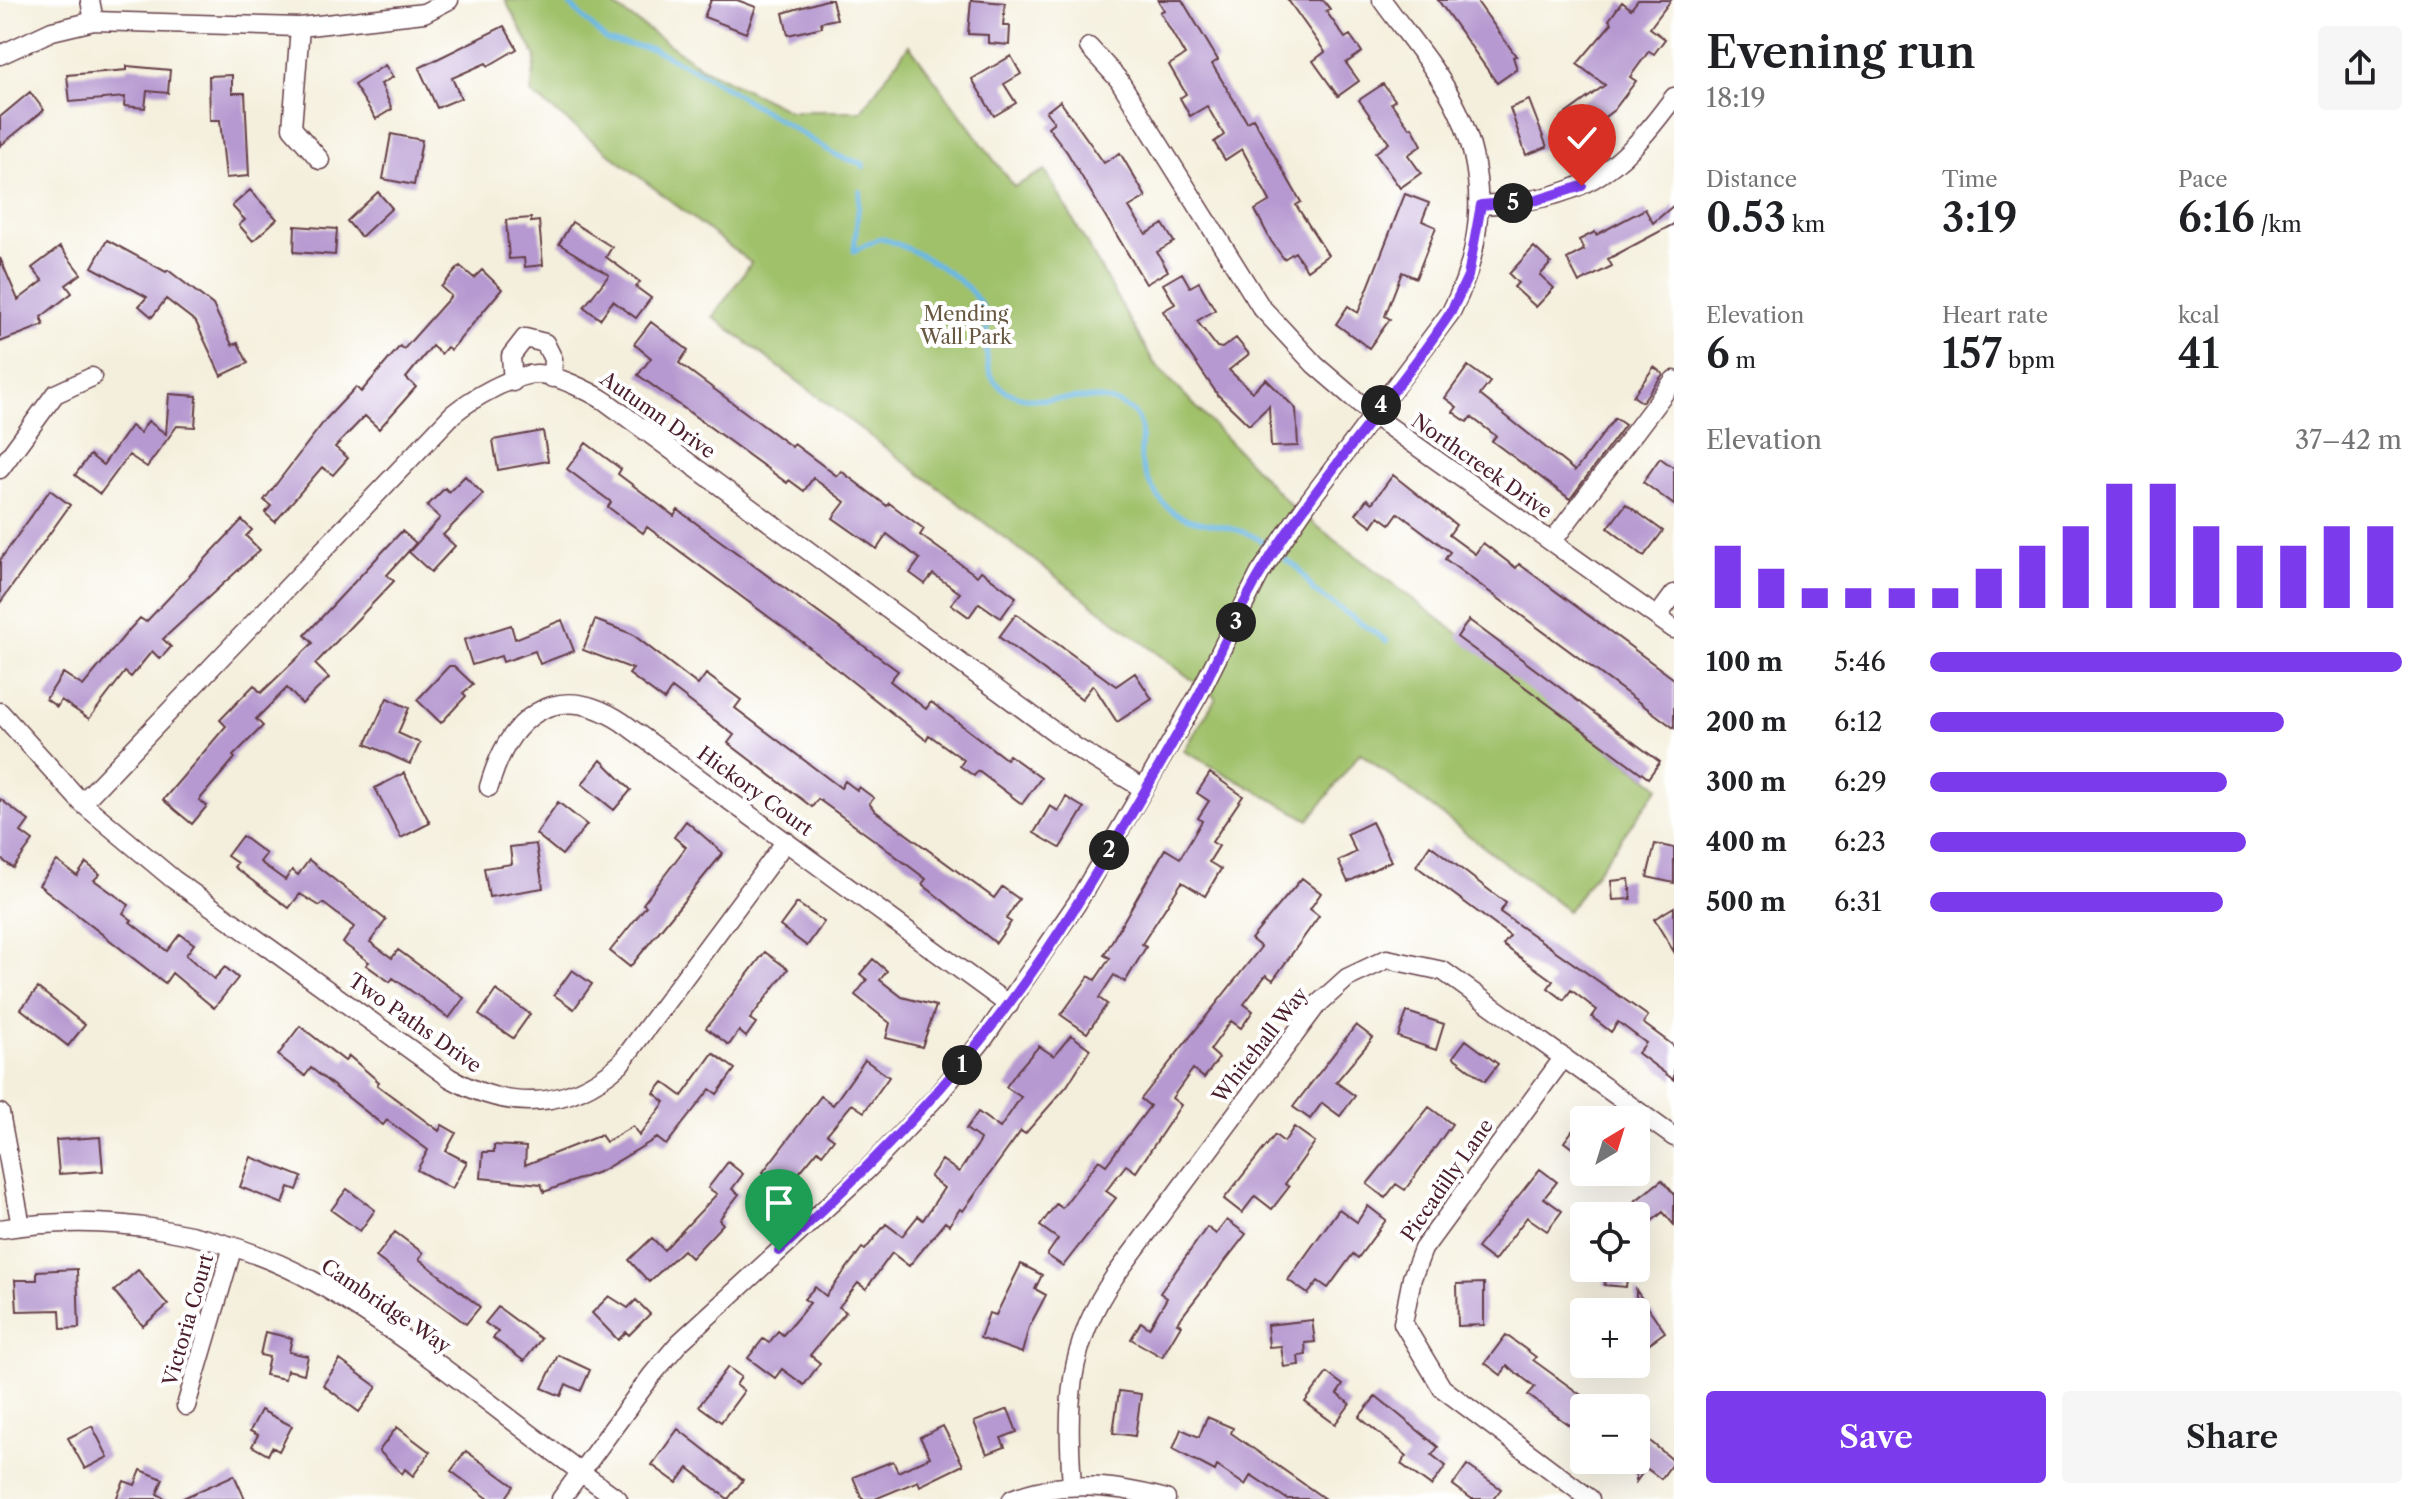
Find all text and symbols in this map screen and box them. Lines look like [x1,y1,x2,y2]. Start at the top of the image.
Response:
text: Evening run [1706,25,1976,79]
button: share [2318,26,2402,110]
text: 18:19 [1706,82,1766,114]
pin [1548,104,1616,186]
icon: check [1560,116,1604,160]
text: Distance [1706,166,1797,193]
text: Time [1942,166,1998,193]
text: Pace [2178,166,2228,193]
pin: 5 [1493,183,1533,223]
text: 5 [1507,189,1519,216]
text: 0.53 [1706,193,1786,242]
text: 3:19 [1942,193,2017,242]
text: 6:16 [2178,193,2255,242]
text: km [1786,211,1825,238]
text: /km [2255,211,2302,238]
park label: Mending Wall Park [919,302,1013,349]
text: Elevation [1706,302,1804,329]
text: Heart rate [1942,302,2048,329]
text: kcal [2178,302,2220,329]
text: 6 [1706,329,1730,378]
text: 157 [1942,329,2002,378]
text: 41 [2178,329,2219,378]
text: m [1730,347,1756,374]
text: bpm [2002,347,2055,374]
street label: Autumn Drive [595,366,720,463]
pin: 4 [1361,385,1401,425]
text: 4 [1374,391,1388,418]
street label: Northcreek Drive [1407,409,1557,523]
text: Elevation [1706,424,1822,456]
text: 37–42 m [2295,424,2402,456]
pin: 3 [1216,602,1256,642]
text: 3 [1230,608,1242,635]
text: 100 m [1706,646,1783,678]
text: 5:46 [1834,646,1886,678]
text: 200 m [1706,706,1787,738]
text: 6:12 [1834,706,1882,738]
street label: Hickory Court [693,741,817,841]
text: 300 m [1706,766,1786,798]
text: 6:29 [1834,766,1887,798]
text: 400 m [1706,826,1787,858]
text: 6:23 [1834,826,1886,858]
pin: 2 [1089,830,1129,870]
text: 2 [1103,836,1116,863]
text: 500 m [1706,886,1786,918]
text: 6:31 [1834,886,1882,918]
street label: Two Paths Drive [344,968,486,1078]
street label: Whitehall Way [1207,982,1313,1108]
pin: 1 [942,1045,982,1085]
text: 1 [957,1051,967,1078]
north arrow [1570,1106,1650,1186]
map controls [1570,1106,1650,1474]
street label: Piccadilly Lane [1396,1114,1498,1246]
pin [745,1169,813,1251]
icon: arrive [757,1181,801,1225]
button: locate [1570,1202,1650,1282]
street label: Victoria Court [157,1251,218,1390]
street label: Cambridge Way [317,1254,456,1359]
button: + [1570,1298,1650,1378]
button: Save [1706,1391,2046,1483]
button: Share [2062,1391,2402,1483]
button: − [1570,1394,1650,1474]

